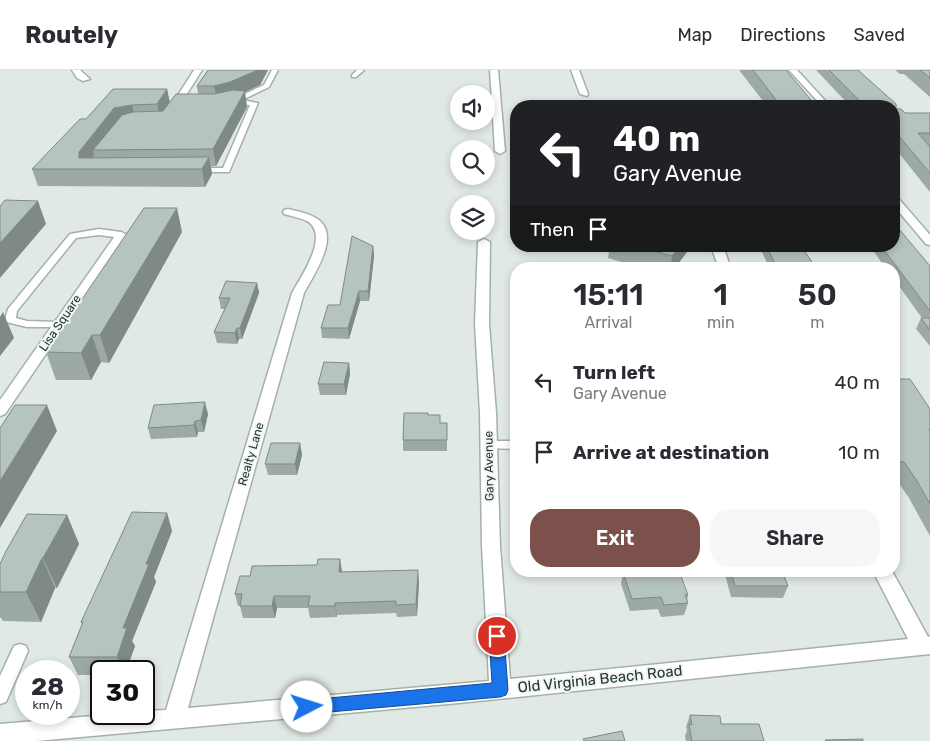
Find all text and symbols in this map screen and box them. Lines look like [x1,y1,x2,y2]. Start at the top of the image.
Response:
text: Routely [25,21,118,49]
text: Map [677,24,712,46]
text: Directions [740,24,826,46]
text: Saved [854,24,905,46]
map controls [450,85,495,240]
button: sound [450,85,495,130]
text: 40 m [613,118,700,160]
icon: left [530,120,595,185]
button: search [450,140,495,185]
text: Gary Avenue [613,160,742,187]
button: layers [450,195,495,240]
icon: arrive [584,215,612,243]
text: Then [530,218,574,241]
text: 15:11 [573,277,644,313]
text: 1 [714,277,728,313]
text: 50 [798,277,837,313]
street label: Lisa Square [36,292,84,354]
text: Arrival [584,313,632,332]
text: min [707,313,735,332]
text: m [810,313,824,332]
text: Turn left [573,361,655,384]
icon: left [530,368,558,396]
text: 40 m [835,371,880,394]
text: Gary Avenue [573,384,667,403]
street label: Realty Lane [235,420,267,487]
street label: Gary Avenue [481,430,497,501]
icon: arrive [530,438,558,466]
text: Arrive at destination [573,441,769,464]
text: 10 m [838,441,880,464]
button: Exit [530,509,700,567]
button: Share [710,509,880,567]
pin [476,615,518,657]
icon: arrive [483,622,511,650]
speed limit sign: 30 [90,660,155,725]
street label: Old Virginia Beach Road [517,661,683,697]
text: 28 [31,672,64,701]
position arrow [280,680,332,732]
text: km/h [33,698,62,712]

